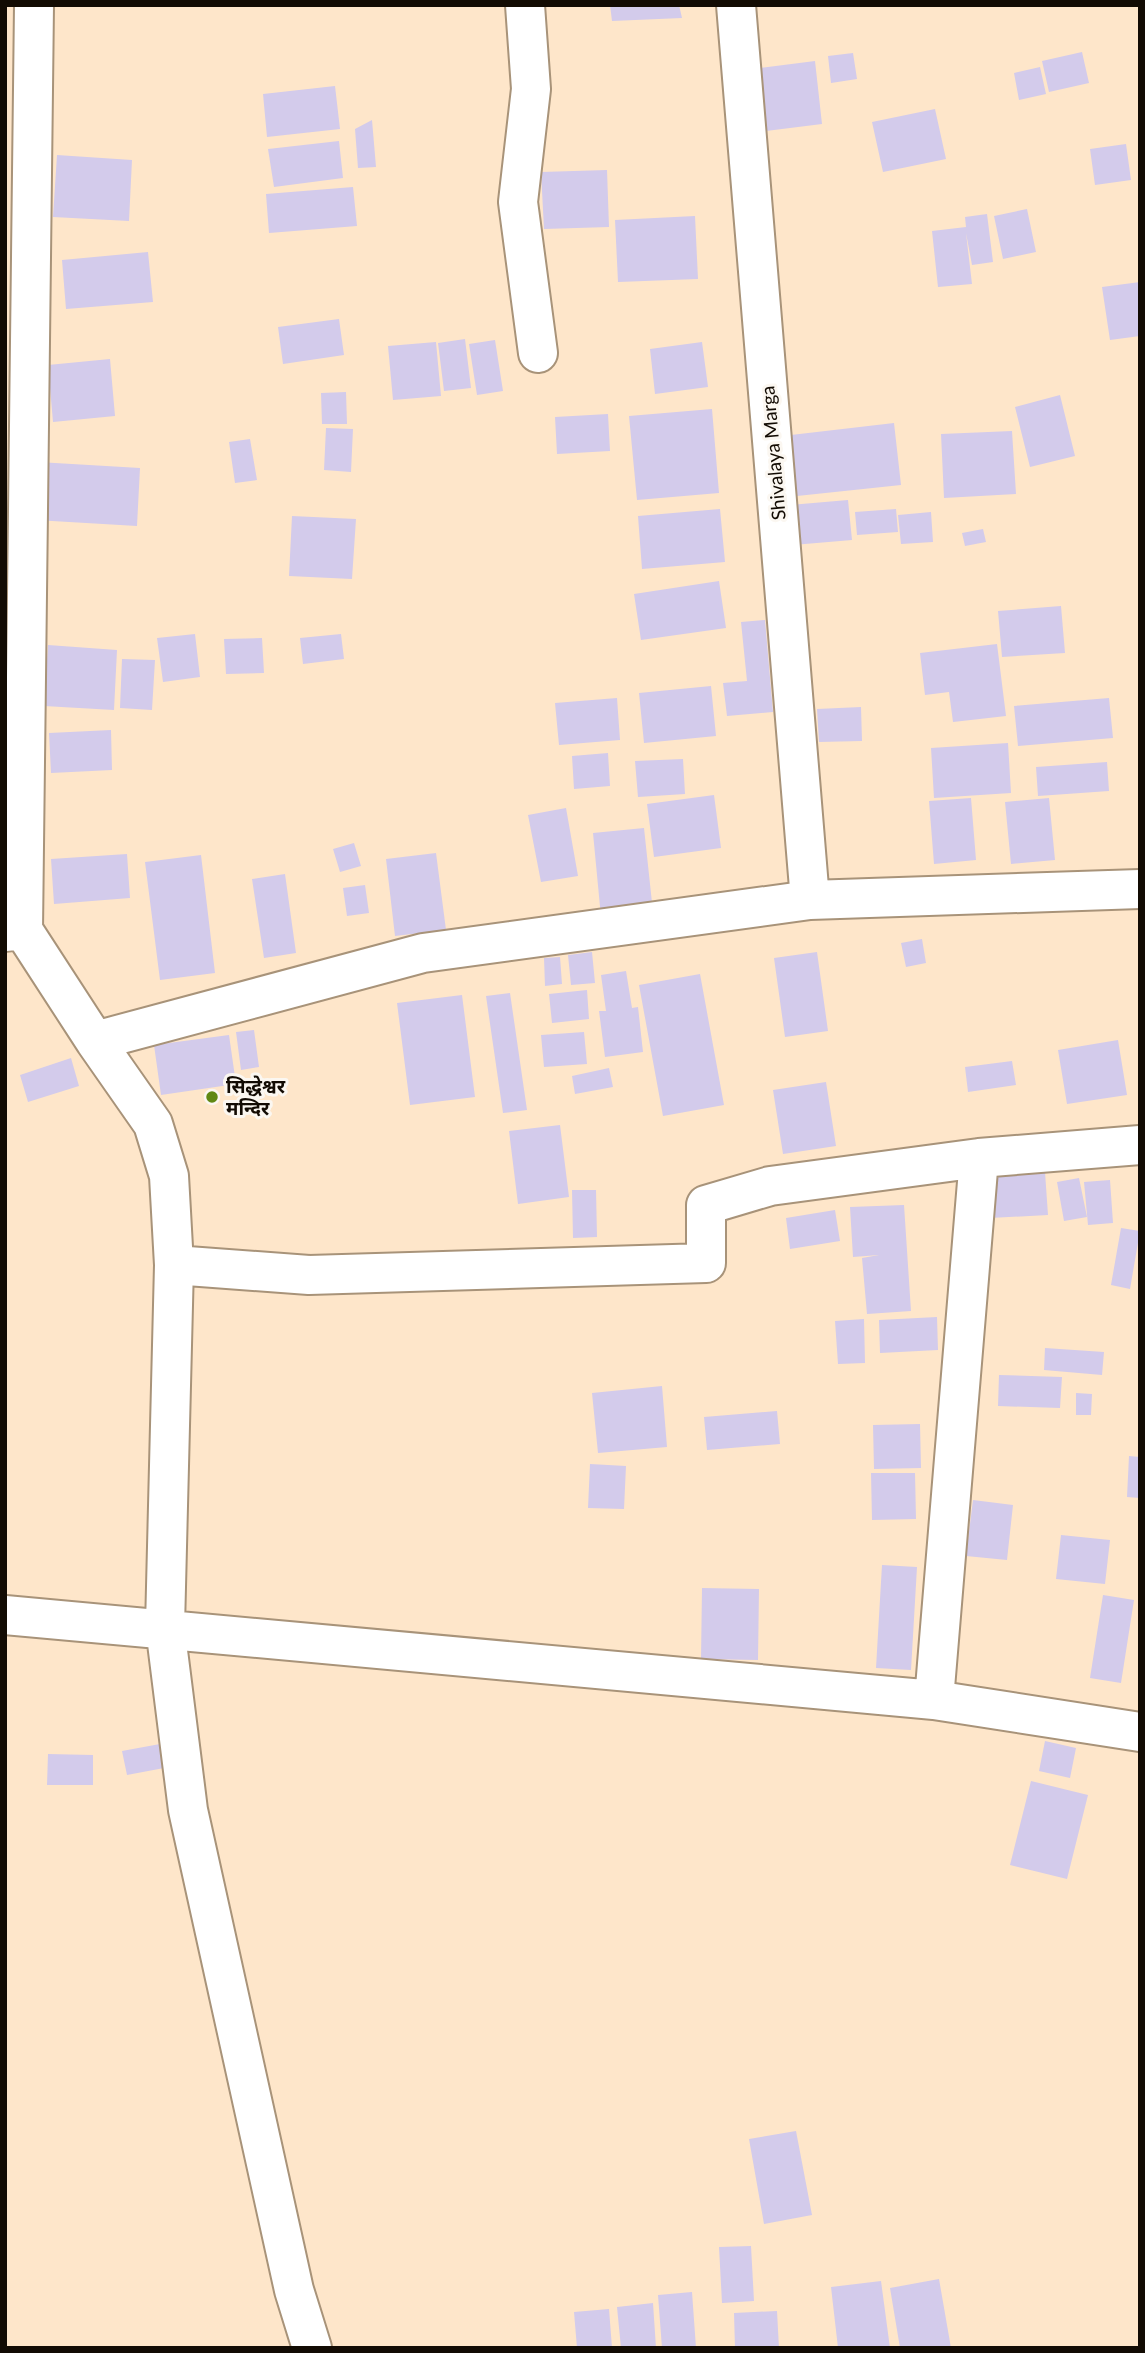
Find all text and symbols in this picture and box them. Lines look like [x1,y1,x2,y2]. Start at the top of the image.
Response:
street label: Shivalaya Marga [755,385,790,521]
place label: सिद्धेश्वर मन्दिर [226,1074,286,1119]
marker: सिद्धेश्वर मन्दिर [204,1089,220,1105]

